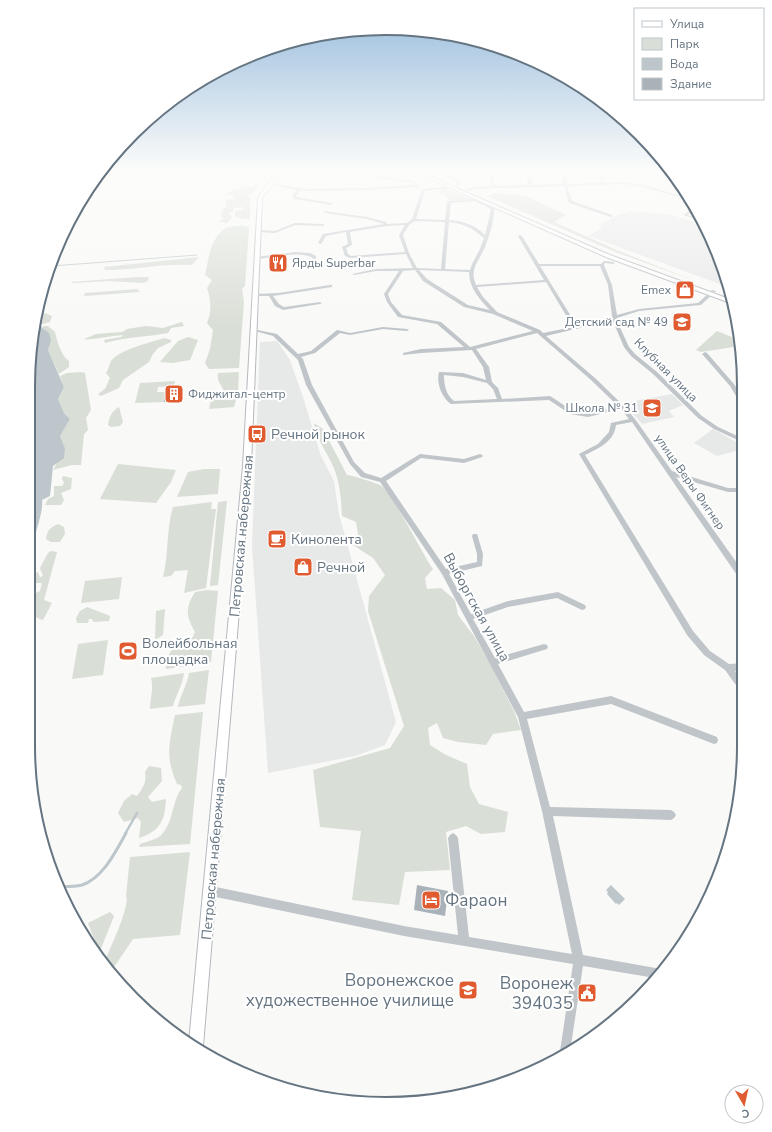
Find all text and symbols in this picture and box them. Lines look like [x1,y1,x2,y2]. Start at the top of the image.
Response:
legend [634,8,764,100]
text: Улица [669,16,704,32]
text: Парк [670,36,700,52]
text: Вода [670,56,698,72]
text: Здание [670,76,712,92]
restaurant icon: Ярды Superbar [267,252,289,274]
place label: Ярды Superbar [292,255,376,271]
shop icon: Emex [674,279,696,301]
place label: Emex [641,282,672,298]
school or university icon: Детский сад № 49 [671,311,693,333]
place label: Детский сад № 49 [565,314,668,330]
street label: Клубная улица [631,335,701,405]
building icon: Фиджитал-центр [163,383,185,405]
place label: Фиджитал-центр [188,386,286,402]
school or university icon: Школа № 31 [641,397,663,419]
place label: Школа № 31 [566,400,638,416]
bus stop icon: Речной рынок [246,423,268,445]
place label: Речной рынок [271,425,366,444]
street label: улица Веры Фигнер [651,431,729,533]
street label: Петровская набережная [225,454,258,618]
cafe icon: Кинолента [266,528,288,550]
place label: Кинолента [291,530,362,549]
street label: Выборгская улица [439,549,514,665]
shop icon: Речной [292,556,314,578]
place label: Речной [317,558,365,577]
place label: Волейбольная площадка [142,634,238,669]
sports icon: Волейбольная площадка [117,640,139,662]
street label: Петровская набережная [197,777,230,941]
hotel icon: Фараон [420,889,442,911]
place label: Фараон [445,889,507,912]
place label: Воронежское художественное училище [246,969,454,1012]
place label: Воронеж 394035 [500,972,574,1015]
school or university icon: Воронежское художественное училище [457,979,479,1001]
public building icon: Воронеж 394035 [576,982,598,1004]
north arrow [724,1084,764,1124]
text: С [740,1105,750,1121]

